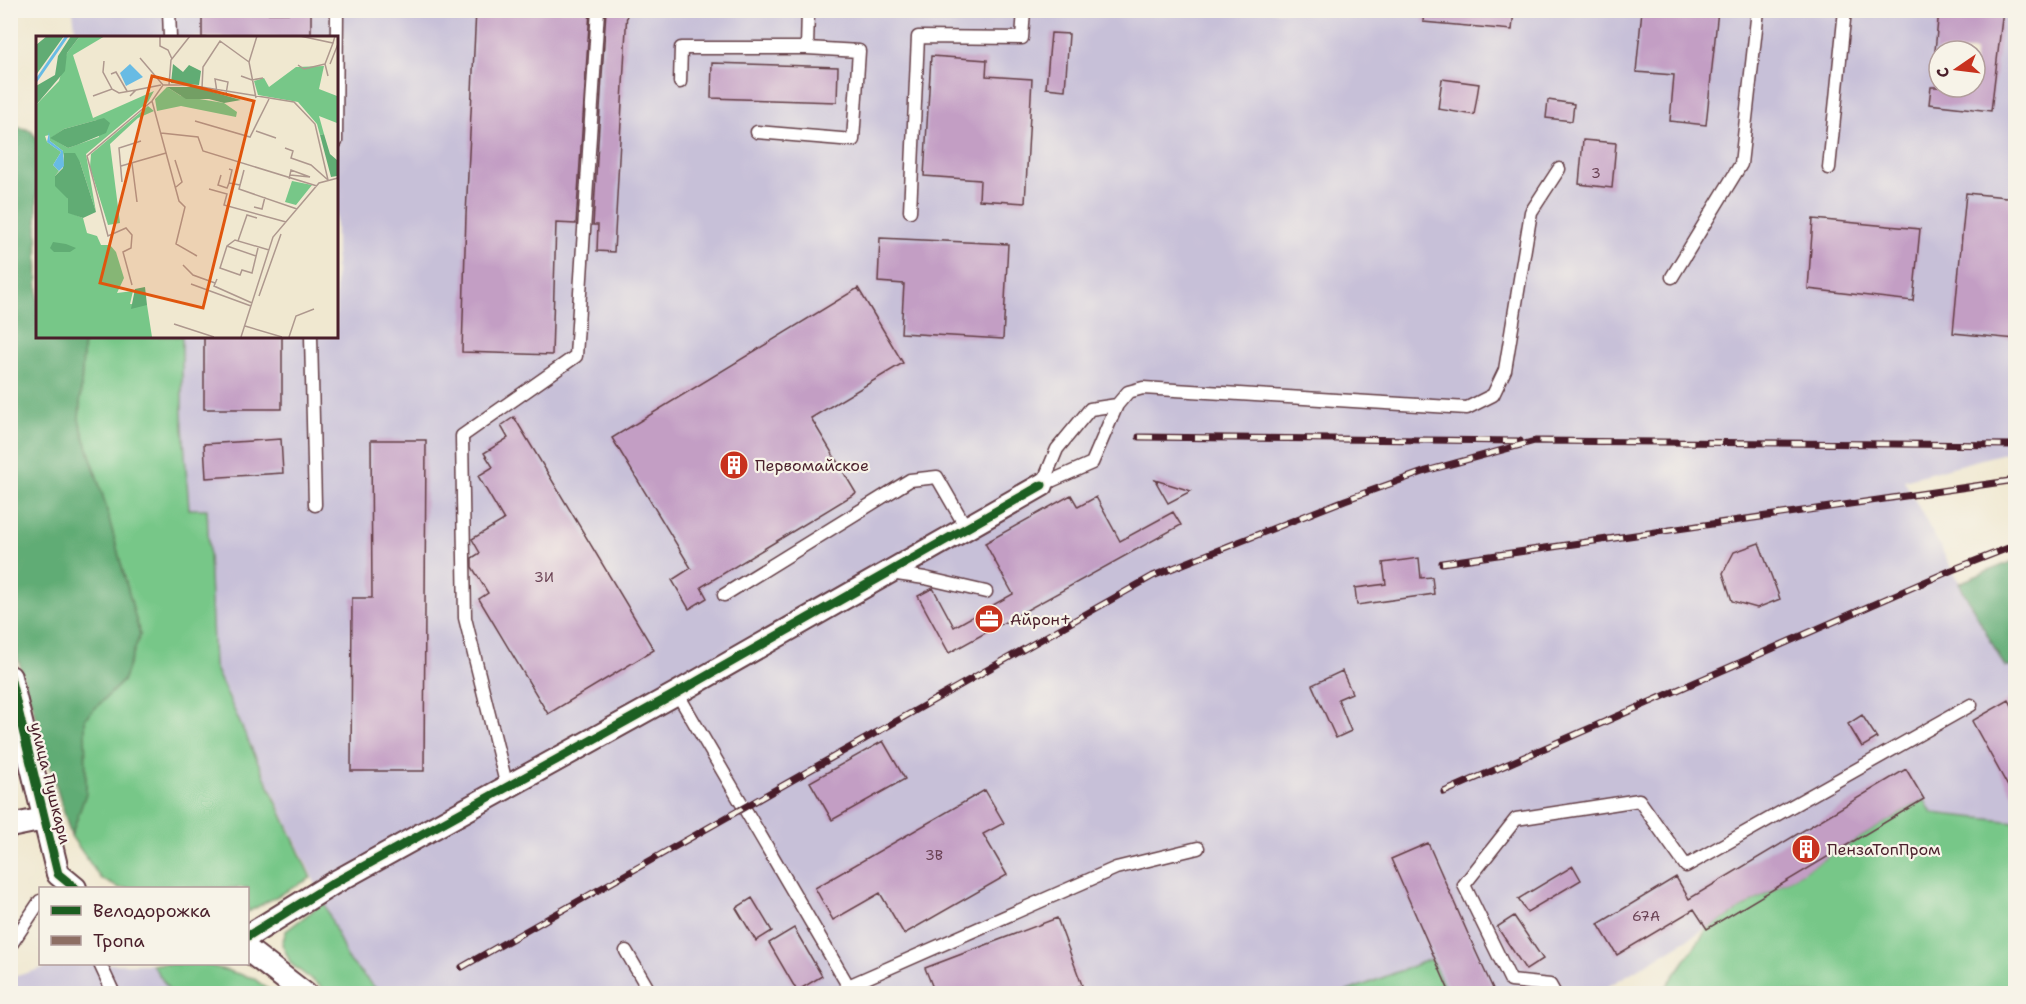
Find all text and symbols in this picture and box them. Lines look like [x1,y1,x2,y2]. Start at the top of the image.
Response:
inset map [36,36,338,338]
north arrow [1927,39,1987,99]
text: С [1932,65,1954,80]
house number: 3 [1591,164,1601,182]
building icon: Первомайское [718,449,750,481]
place label: Первомайское [755,455,869,476]
house number: 3И [534,568,554,586]
office icon: Айрон+ [973,603,1005,635]
place label: Айрон+ [1010,609,1071,630]
street label: улица Пушкари [25,720,76,846]
building icon: ПензаТопПром [1790,833,1822,865]
place label: ПензаТопПром [1827,839,1941,860]
house number: 3В [925,846,943,864]
legend [39,887,249,965]
text: Велодорожка [93,899,211,923]
house number: 67А [1632,907,1660,925]
text: Тропа [93,929,145,953]

